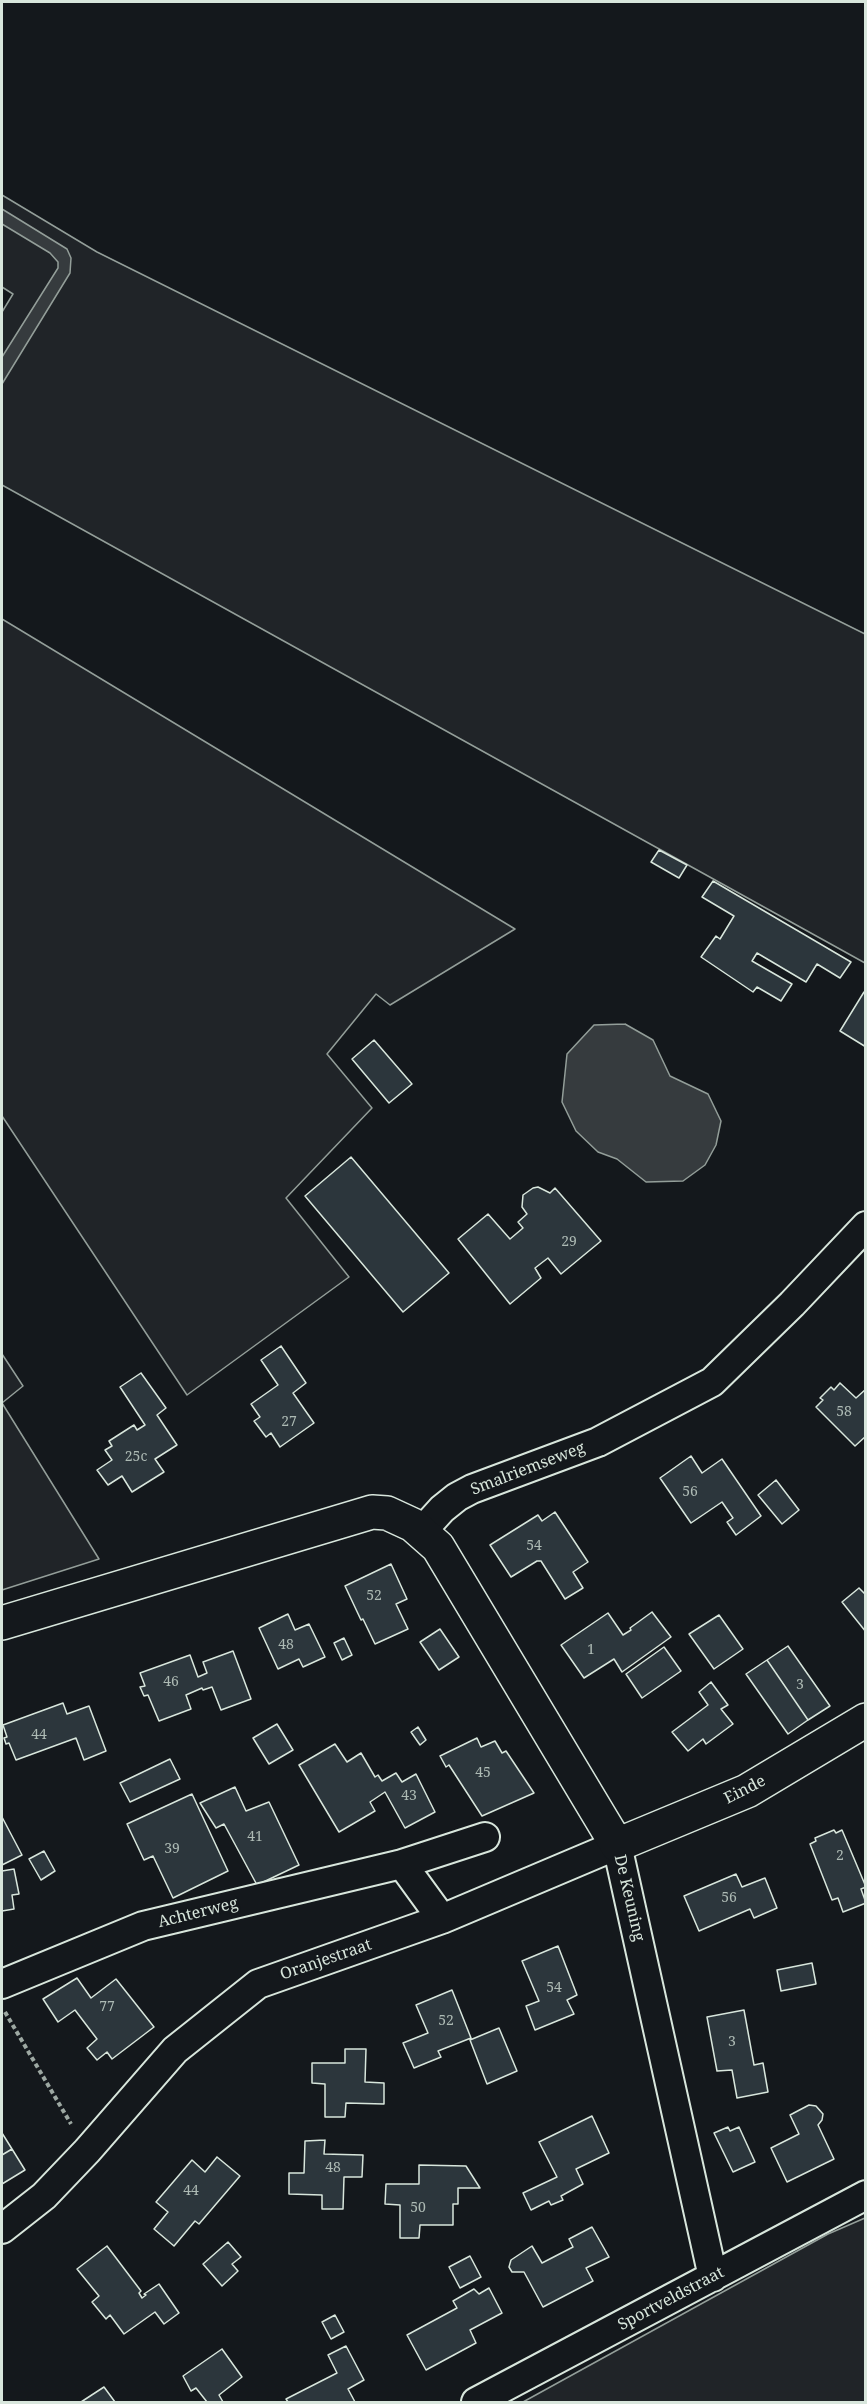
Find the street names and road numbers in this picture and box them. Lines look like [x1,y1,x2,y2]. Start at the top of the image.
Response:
street label: Smalriemseweg [468,1438,588,1500]
street label: Einde [721,1772,769,1808]
street label: De Keuning [610,1853,648,1943]
street label: Achterweg [156,1894,240,1932]
street label: Oranjestraat [278,1935,374,1985]
street label: Sportveldstraat [615,2263,727,2335]

